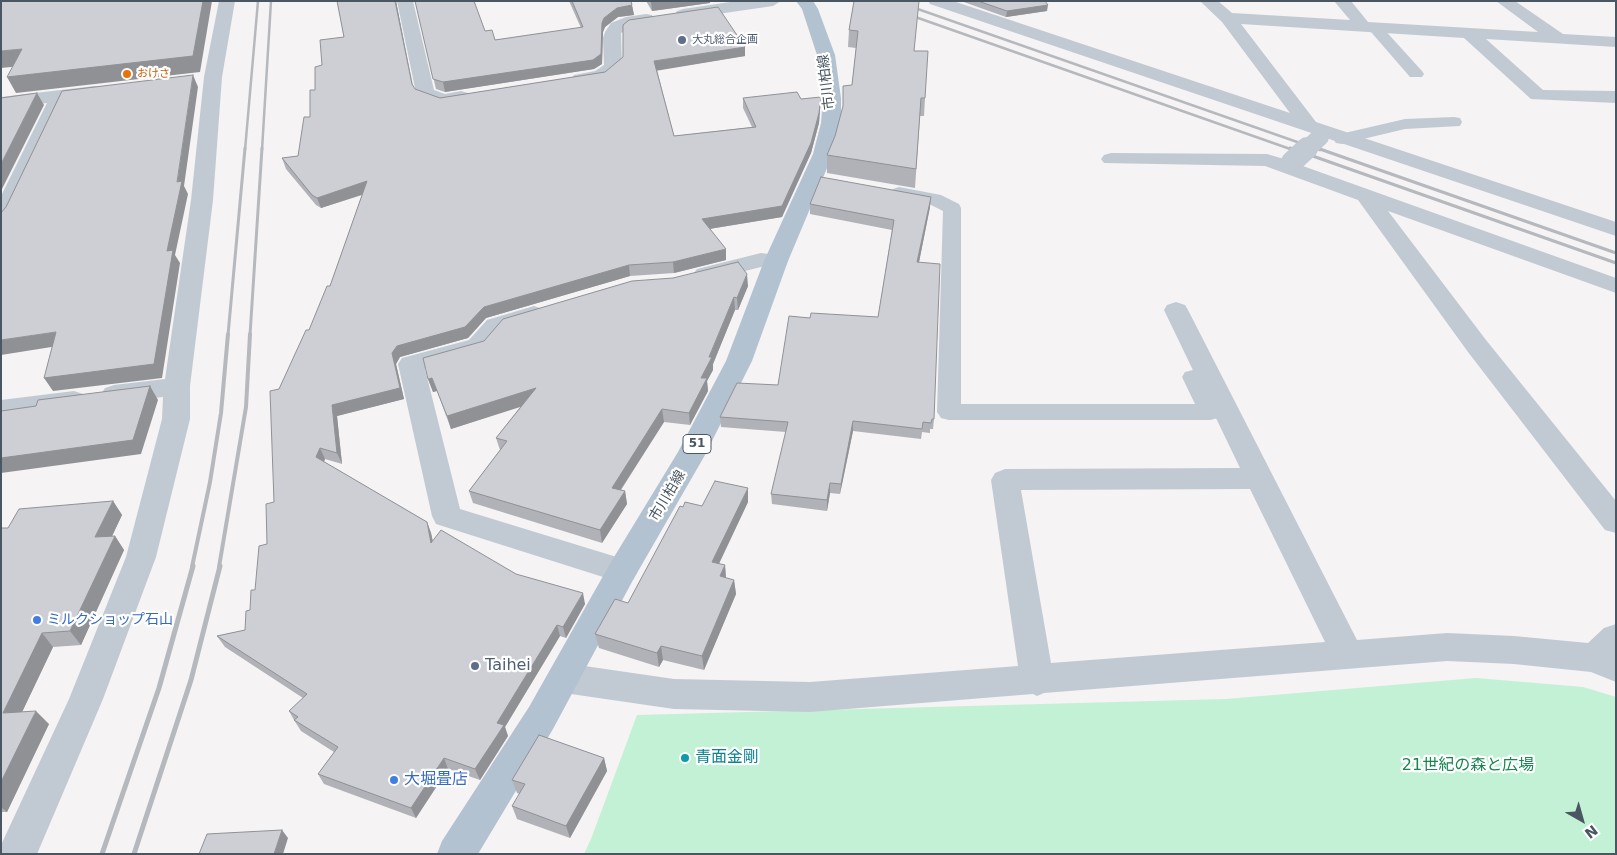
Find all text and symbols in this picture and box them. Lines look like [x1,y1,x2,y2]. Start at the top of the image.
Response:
place label: 大丸総合企画 [692,33,758,47]
marker: 大丸総合企画 [676,34,688,46]
street label: 市川柏線 [815,53,839,111]
place label: おけさ [137,67,170,81]
marker: おけさ [121,68,133,80]
road number: 51 [683,434,711,454]
street label: 市川柏線 [646,468,690,524]
place label: ミルクショップ石山 [47,612,173,628]
marker: ミルクショップ石山 [31,614,43,626]
place label: Taihei [485,656,531,676]
marker: Taihei [469,660,481,672]
place label: 青面金剛 [695,748,759,768]
marker: 青面金剛 [679,752,691,764]
park label: 21世紀の森と広場 [1402,756,1534,776]
place label: 大堀畳店 [404,770,468,790]
marker: 大堀畳店 [388,774,400,786]
north arrow [1557,795,1607,845]
text: N [1582,822,1601,842]

